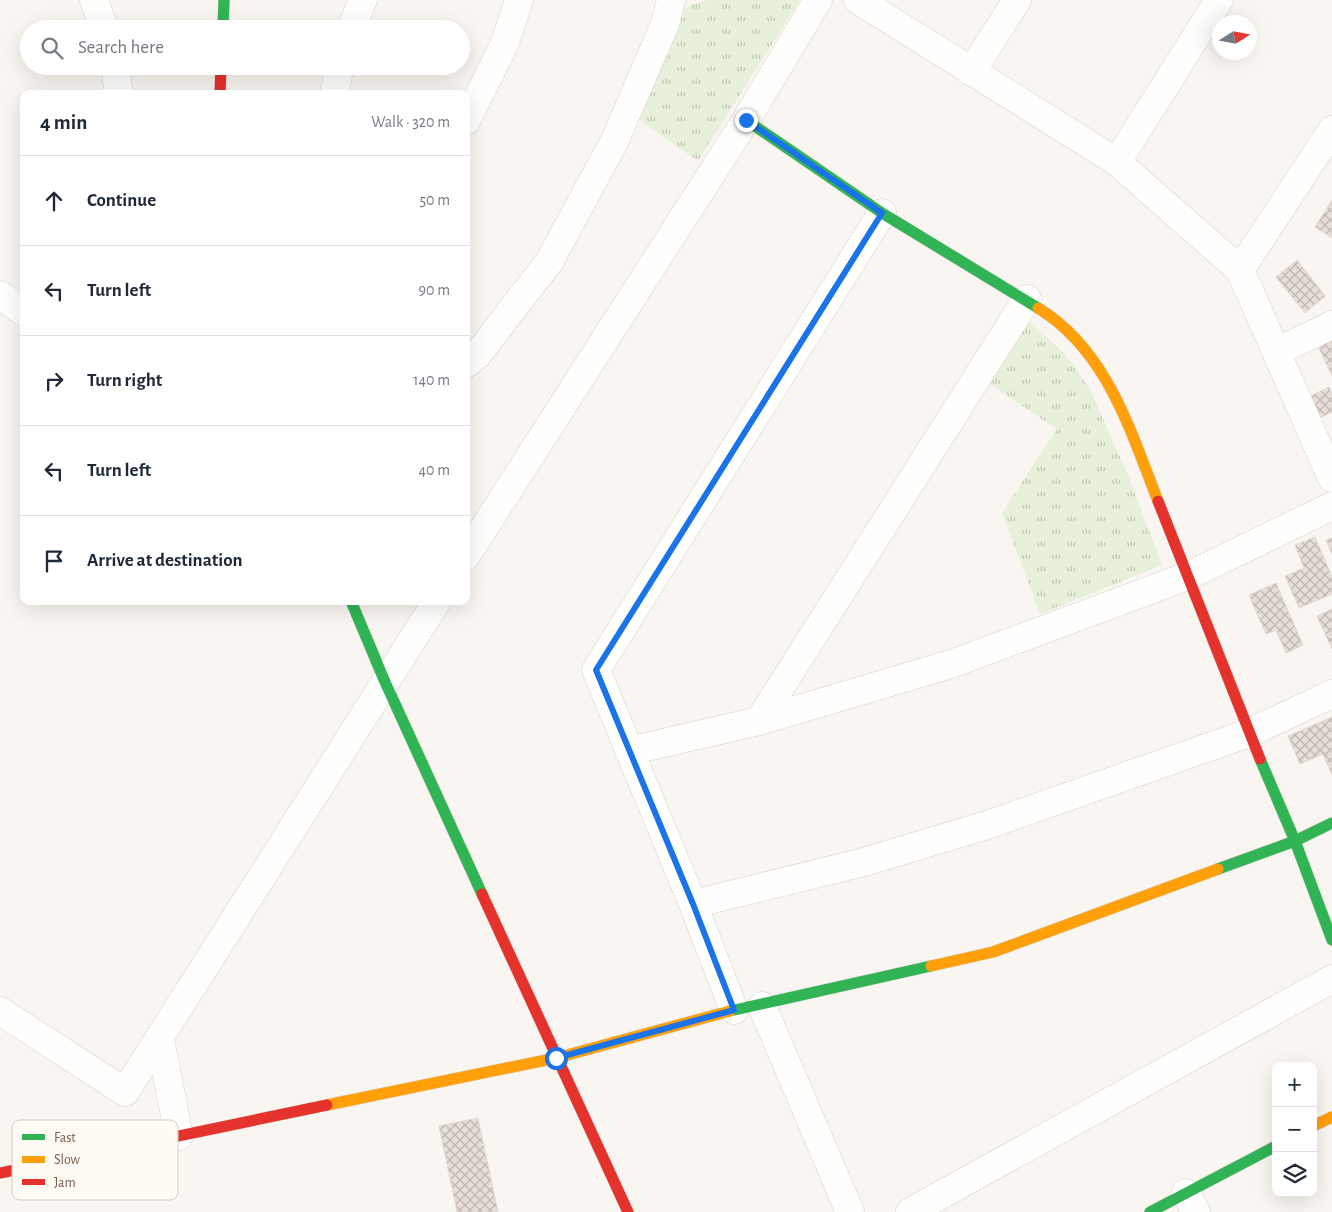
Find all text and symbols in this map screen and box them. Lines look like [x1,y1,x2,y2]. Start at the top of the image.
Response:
north arrow [1212,15,1257,60]
search box [20,20,470,75]
icon: search [38,34,66,62]
text: Search here [78,38,164,57]
route end [735,109,758,132]
text: 4 min [40,112,87,133]
text: Walk · 320 m [371,114,450,130]
icon: ahead [40,187,68,215]
text: Continue [87,191,156,210]
text: 50 m [419,192,450,208]
icon: left [40,277,68,305]
text: Turn left [87,281,151,300]
text: 90 m [419,282,450,298]
icon: right [40,367,68,395]
text: Turn right [87,371,162,390]
text: 140 m [413,372,450,388]
icon: left [40,457,68,485]
text: Turn left [87,461,151,480]
text: 40 m [418,462,450,478]
icon: arrive [40,547,68,575]
text: Arrive at destination [87,551,243,570]
route start [545,1047,568,1070]
map controls [1272,1062,1317,1197]
button: + [1272,1062,1317,1107]
button: − [1272,1107,1317,1152]
legend [12,1120,178,1200]
text: Fast [54,1131,76,1145]
button: layers [1272,1152,1317,1197]
text: Slow [54,1153,81,1167]
text: Jam [54,1176,76,1190]

